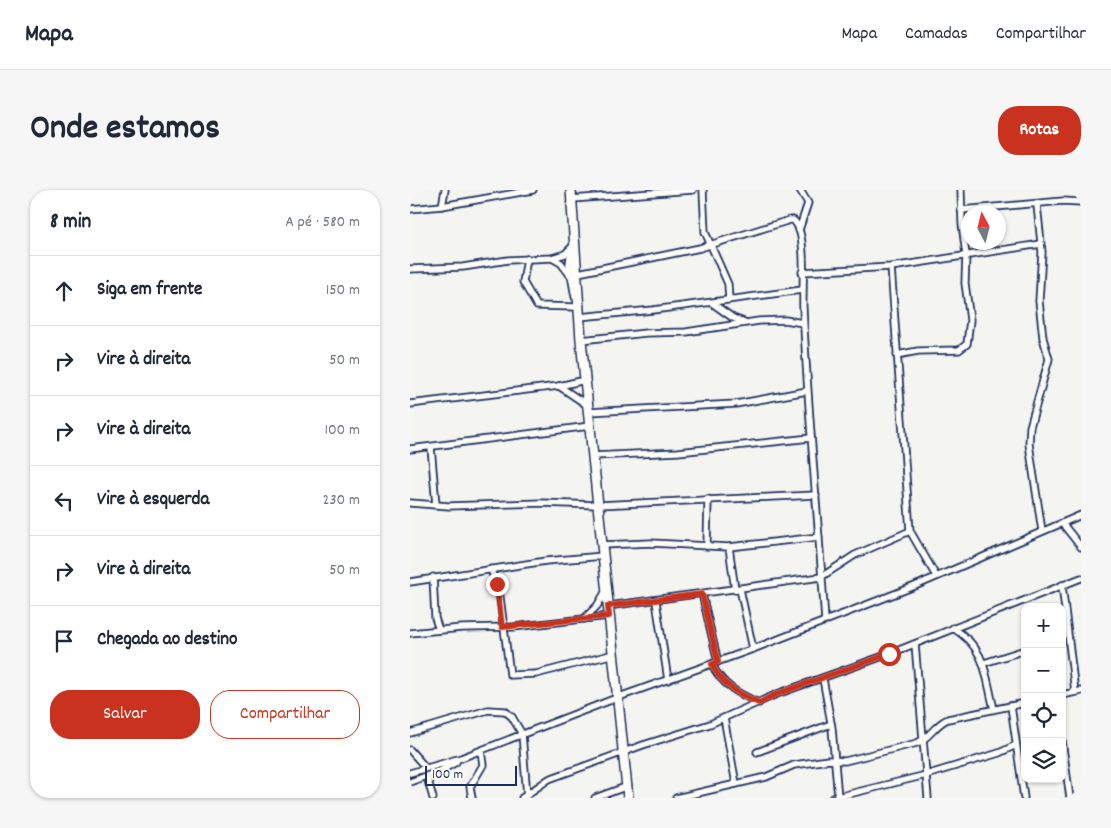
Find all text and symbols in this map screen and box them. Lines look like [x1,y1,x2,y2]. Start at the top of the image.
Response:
text: Mapa [25,18,73,52]
text: Mapa [841,22,877,47]
text: Camadas [905,22,968,47]
text: Compartilhar [996,22,1086,47]
text: Onde estamos [30,105,220,155]
button: Rotas [998,106,1081,155]
north arrow [961,205,1006,250]
text: 8 min [50,208,91,238]
text: A pé · 580 m [285,211,360,234]
icon: ahead [50,277,78,305]
text: Siga em frente [97,277,202,304]
text: 150 m [326,279,360,302]
icon: right [50,347,78,375]
text: Vire à direita [97,347,190,374]
text: 50 m [329,349,360,372]
icon: right [50,417,78,445]
text: Vire à direita [97,417,190,444]
text: 100 m [324,419,360,442]
icon: left [50,487,78,515]
text: Vire à esquerda [97,487,209,514]
text: 230 m [323,489,360,512]
icon: right [50,557,78,585]
text: Vire à direita [97,557,190,584]
text: 50 m [329,559,360,582]
route end [486,573,509,596]
map controls [1021,603,1066,783]
button: + [1021,603,1066,648]
icon: arrive [50,627,78,655]
text: Chegada ao destino [97,627,238,654]
route start [878,643,901,666]
button: − [1021,648,1066,693]
button: Salvar [50,690,200,739]
button: Compartilhar [210,690,360,739]
button: locate [1021,693,1066,738]
button: layers [1021,738,1066,783]
scale bar [425,763,518,786]
text: 100 m [432,765,463,785]

